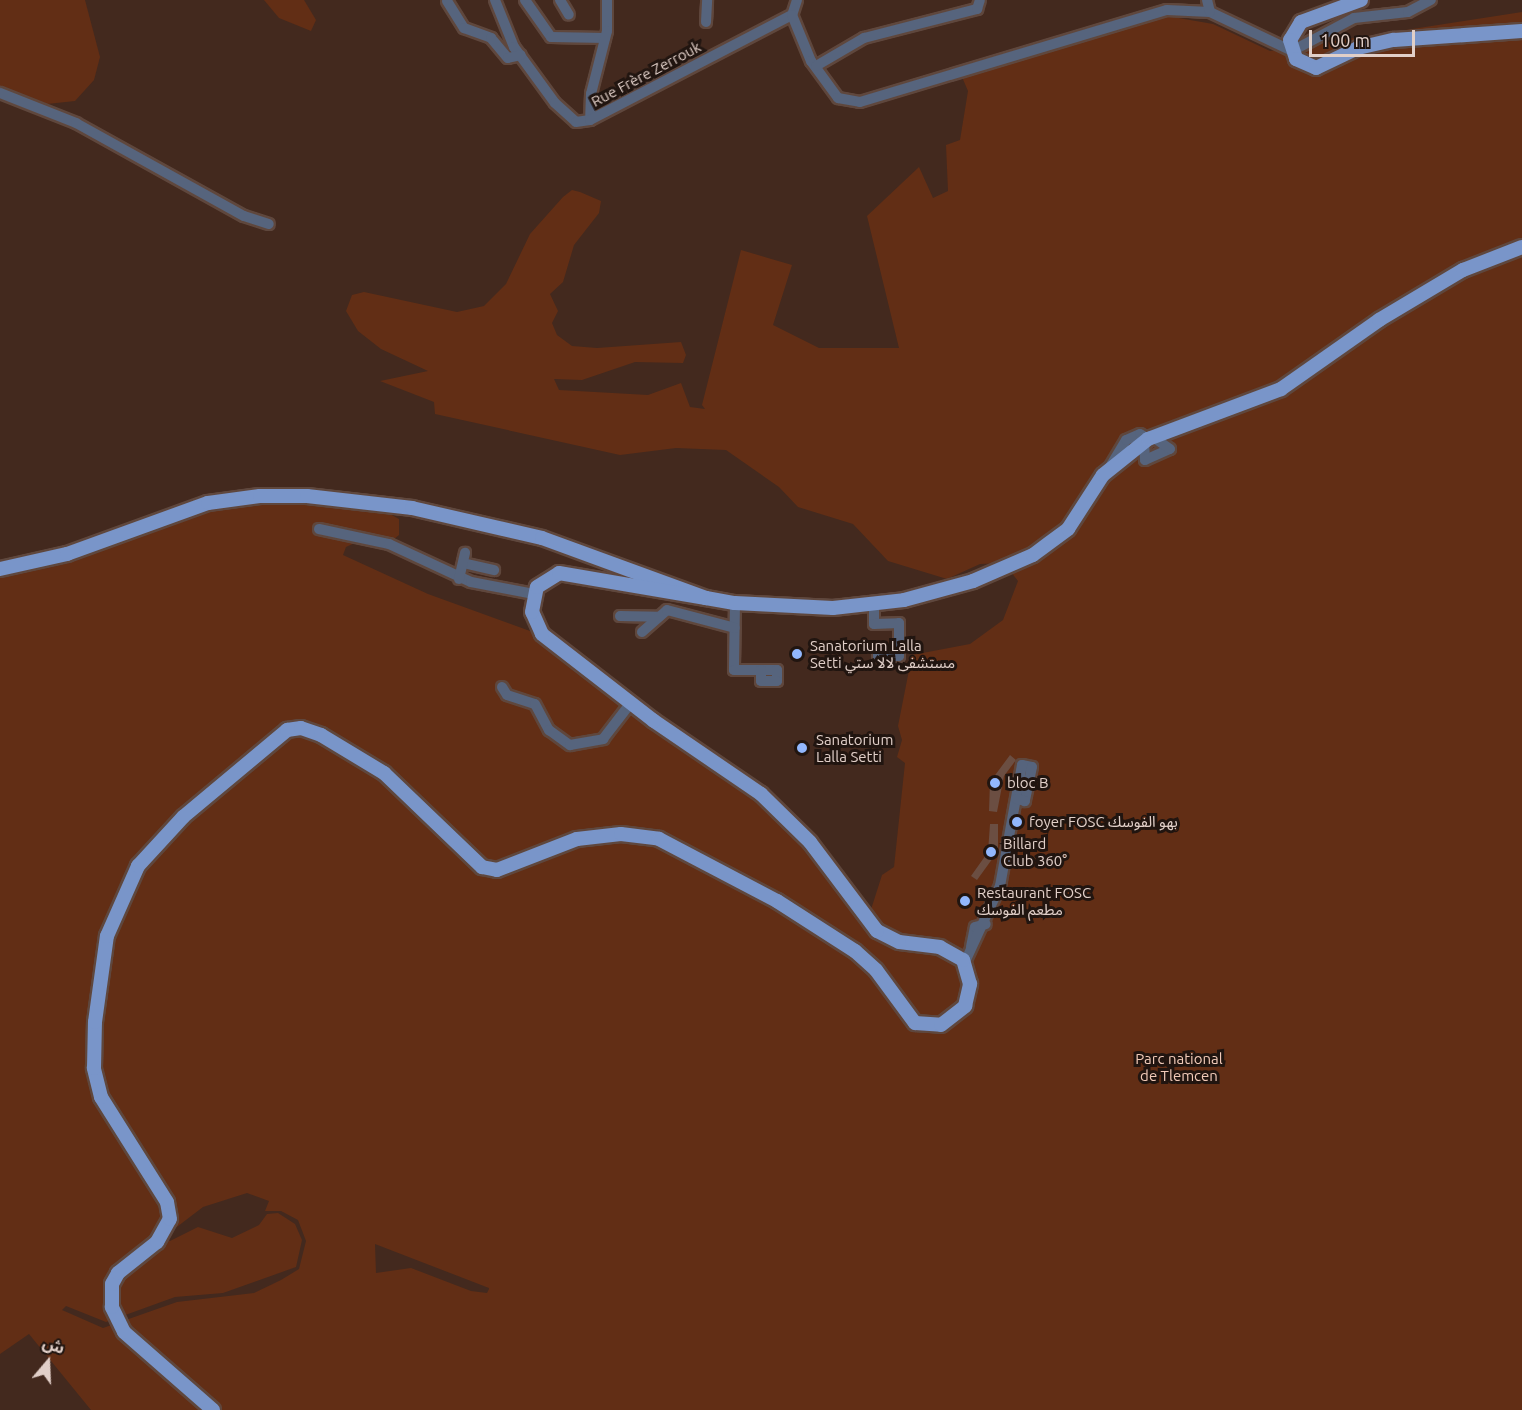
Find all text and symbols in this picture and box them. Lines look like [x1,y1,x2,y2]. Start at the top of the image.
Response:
scale bar [1312,18,1418,56]
text: 100 m [1320,30,1370,50]
street label: Rue Frère Zerrouk [588,38,704,110]
place label: Sanatorium Lalla Setti مستشفى لالا ستي [810,636,955,671]
marker: Sanatorium Lalla Setti مستشفى لالا ستي [788,645,806,663]
place label: Sanatorium Lalla Setti [816,730,893,765]
marker: Sanatorium Lalla Setti [793,739,811,757]
place label: bloc B [1007,774,1048,792]
marker: bloc B [988,776,1002,790]
place label: foyer FOSC بهو الفوسك [1029,813,1178,831]
marker: foyer FOSC بهو الفوسك [1010,815,1024,829]
place label: Billard Club 360° [1003,834,1067,869]
marker: Billard Club 360° [984,845,998,859]
place label: Restaurant FOSC مطعم الفوسك [977,883,1091,918]
marker: Restaurant FOSC مطعم الفوسك [958,894,972,908]
park label: Parc national de Tlemcen [1135,1049,1223,1084]
north arrow [18,1332,78,1392]
text: ش [41,1333,67,1357]

